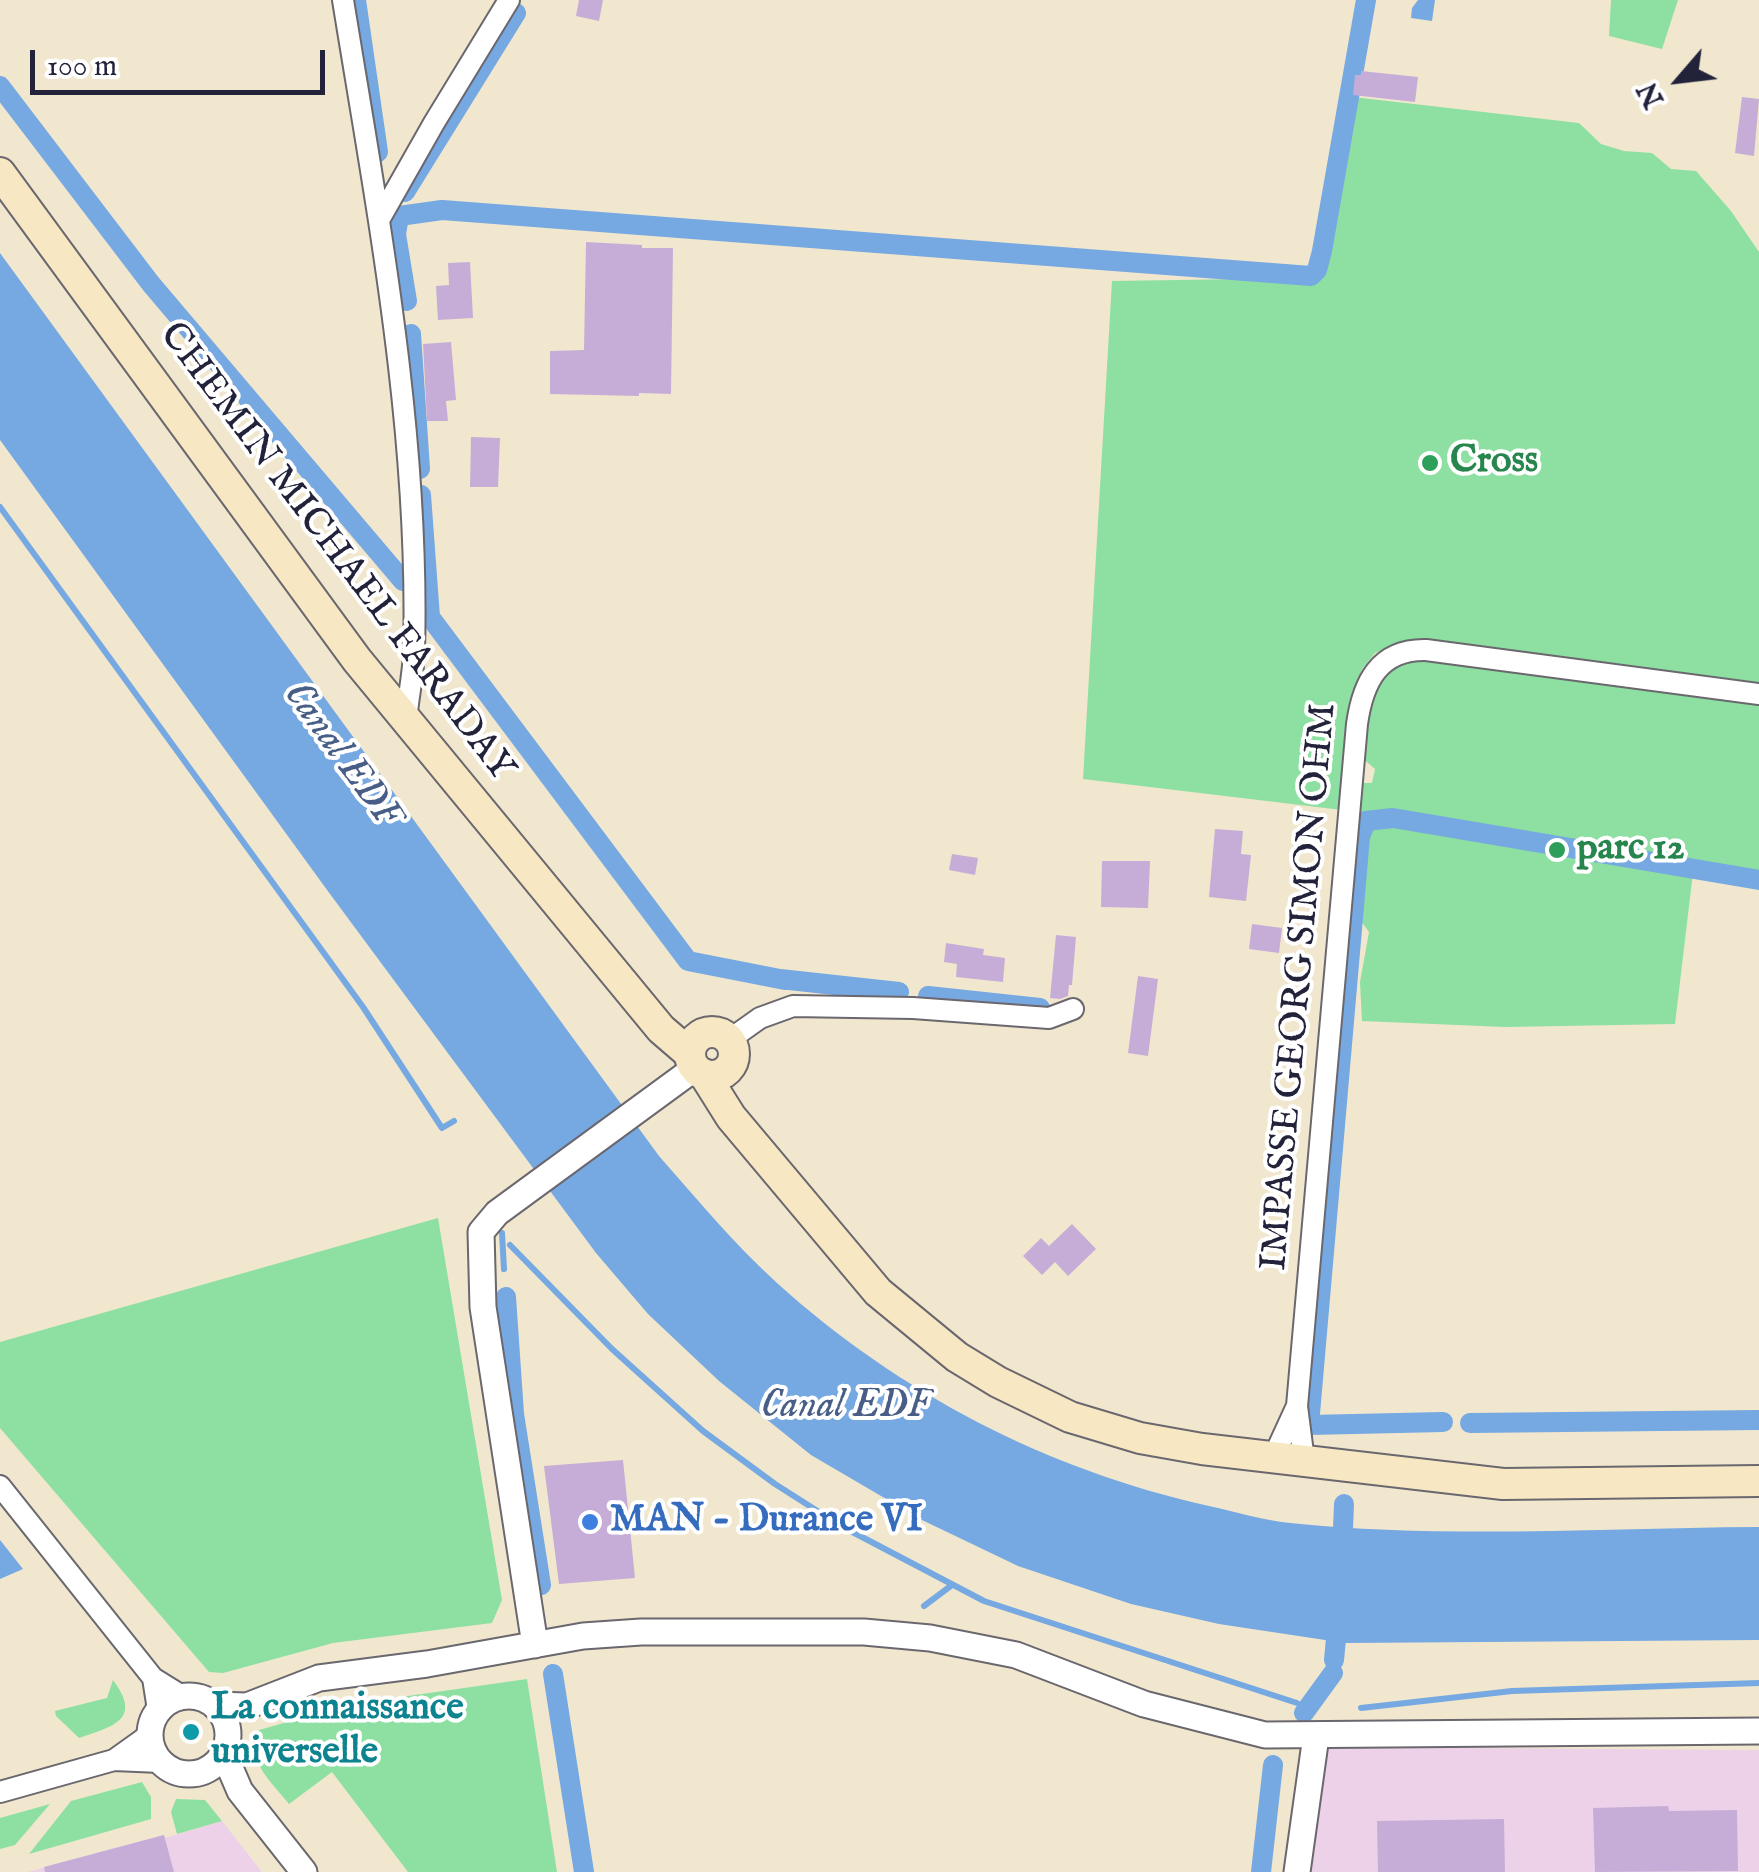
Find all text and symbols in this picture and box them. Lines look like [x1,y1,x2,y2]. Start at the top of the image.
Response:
scale bar [35,30,330,92]
north arrow [1629,30,1729,130]
text: 100 m [47,48,117,86]
text: N [1631,75,1673,113]
street label: CHEMIN MICHAEL FARADAY [148,315,522,791]
place label: Cross [1450,440,1538,486]
marker: Cross [1419,452,1441,474]
water label: Canal EDF [271,674,409,838]
street label: IMPASSE GEORG SIMON OHM [1253,702,1349,1272]
place label: parc 12 [1577,827,1685,873]
marker: parc 12 [1546,839,1568,861]
water label: Canal EDF [760,1384,930,1432]
place label: MAN - Durance VI [610,1499,923,1545]
marker: MAN - Durance VI [579,1511,601,1533]
place label: La connaissance universelle [211,1687,464,1776]
marker: La connaissance universelle [180,1721,202,1743]

